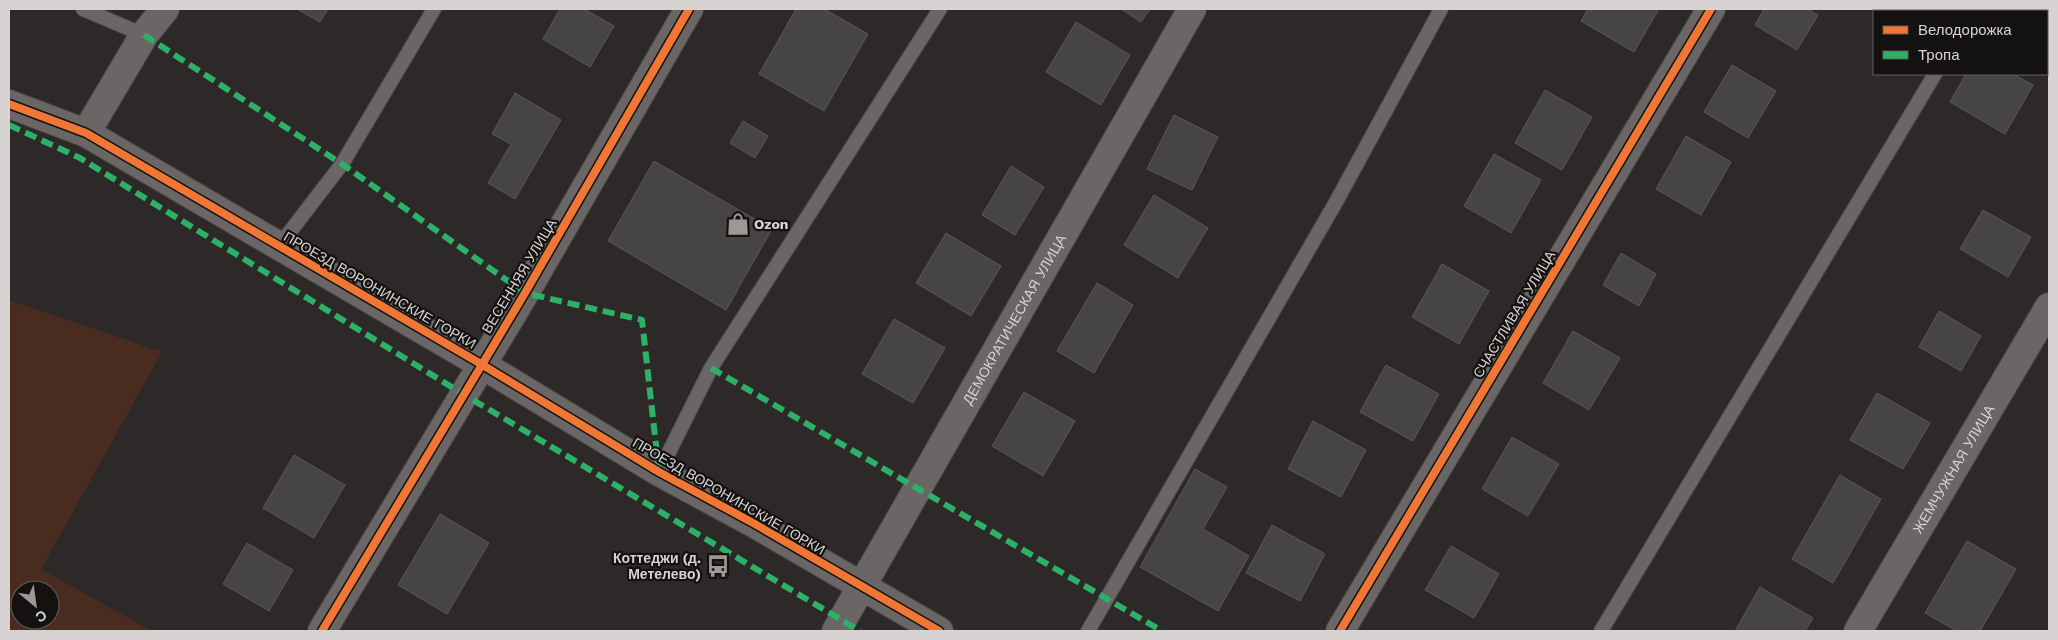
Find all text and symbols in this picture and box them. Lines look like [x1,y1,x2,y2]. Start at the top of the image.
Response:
legend [1873,10,2048,75]
text: Велодорожка [1918,21,2012,39]
text: Тропа [1918,46,1960,64]
shop icon: Ozon [725,211,751,237]
street label: ВЕСЕННЯЯ УЛИЦА [478,215,560,336]
place label: Ozon [754,216,789,232]
street label: ПРОЕЗД ВОРОНИНСКИЕ ГОРКИ [281,228,479,352]
street label: ДЕМОКРАТИЧЕСКАЯ УЛИЦА [959,231,1070,407]
street label: СЧАСТЛИВАЯ УЛИЦА [1470,247,1559,381]
street label: ЖЕМЧУЖНАЯ УЛИЦА [1909,401,1998,536]
street label: ПРОЕЗД ВОРОНИНСКИЕ ГОРКИ [630,434,828,558]
place label: Коттеджи (д. Метелево) [613,550,701,582]
bus stop icon: Коттеджи (д. Метелево) [705,553,731,579]
north arrow [10,580,60,630]
text: С [33,607,50,626]

